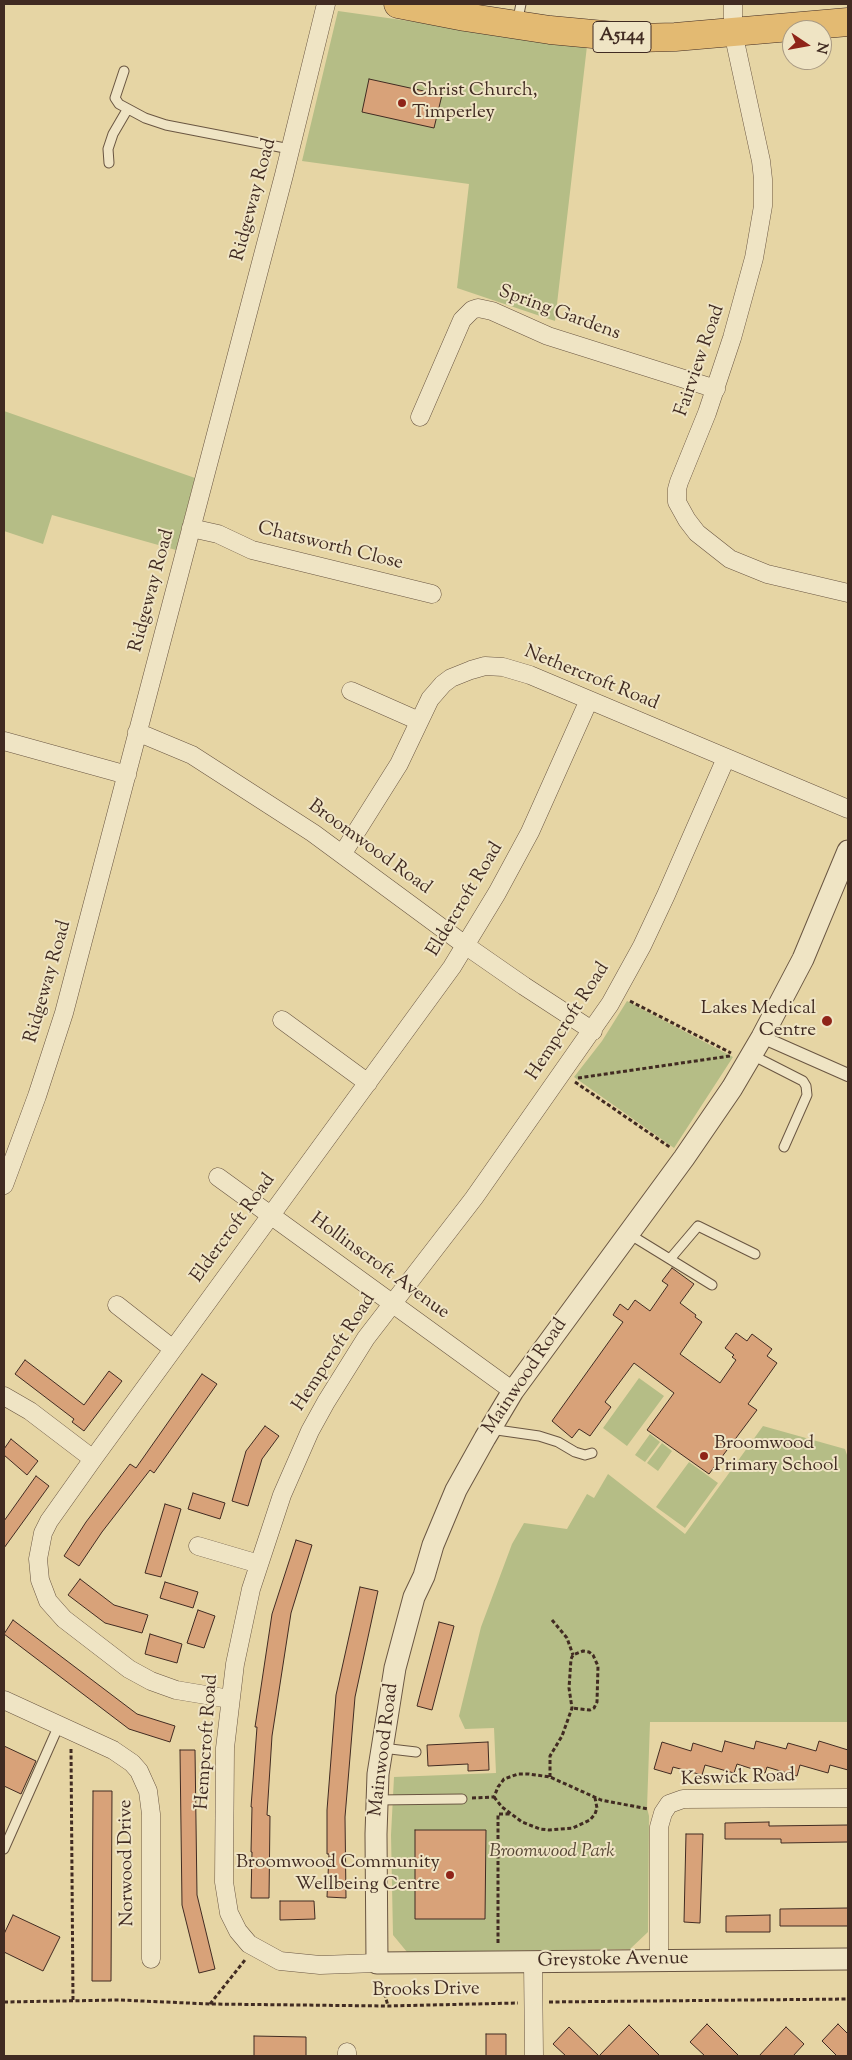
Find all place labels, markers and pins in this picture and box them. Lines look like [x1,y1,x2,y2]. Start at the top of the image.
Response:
place label: Christ Church, Timperley [412,81,538,125]
marker: Christ Church, Timperley [396,97,408,109]
place label: Lakes Medical Centre [701,999,816,1043]
marker: Lakes Medical Centre [820,1014,834,1028]
place label: Broomwood Primary School [714,1434,839,1478]
marker: Broomwood Primary School [698,1450,710,1462]
place label: Broomwood Community Wellbeing Centre [236,1853,440,1897]
marker: Broomwood Community Wellbeing Centre [444,1869,456,1881]

